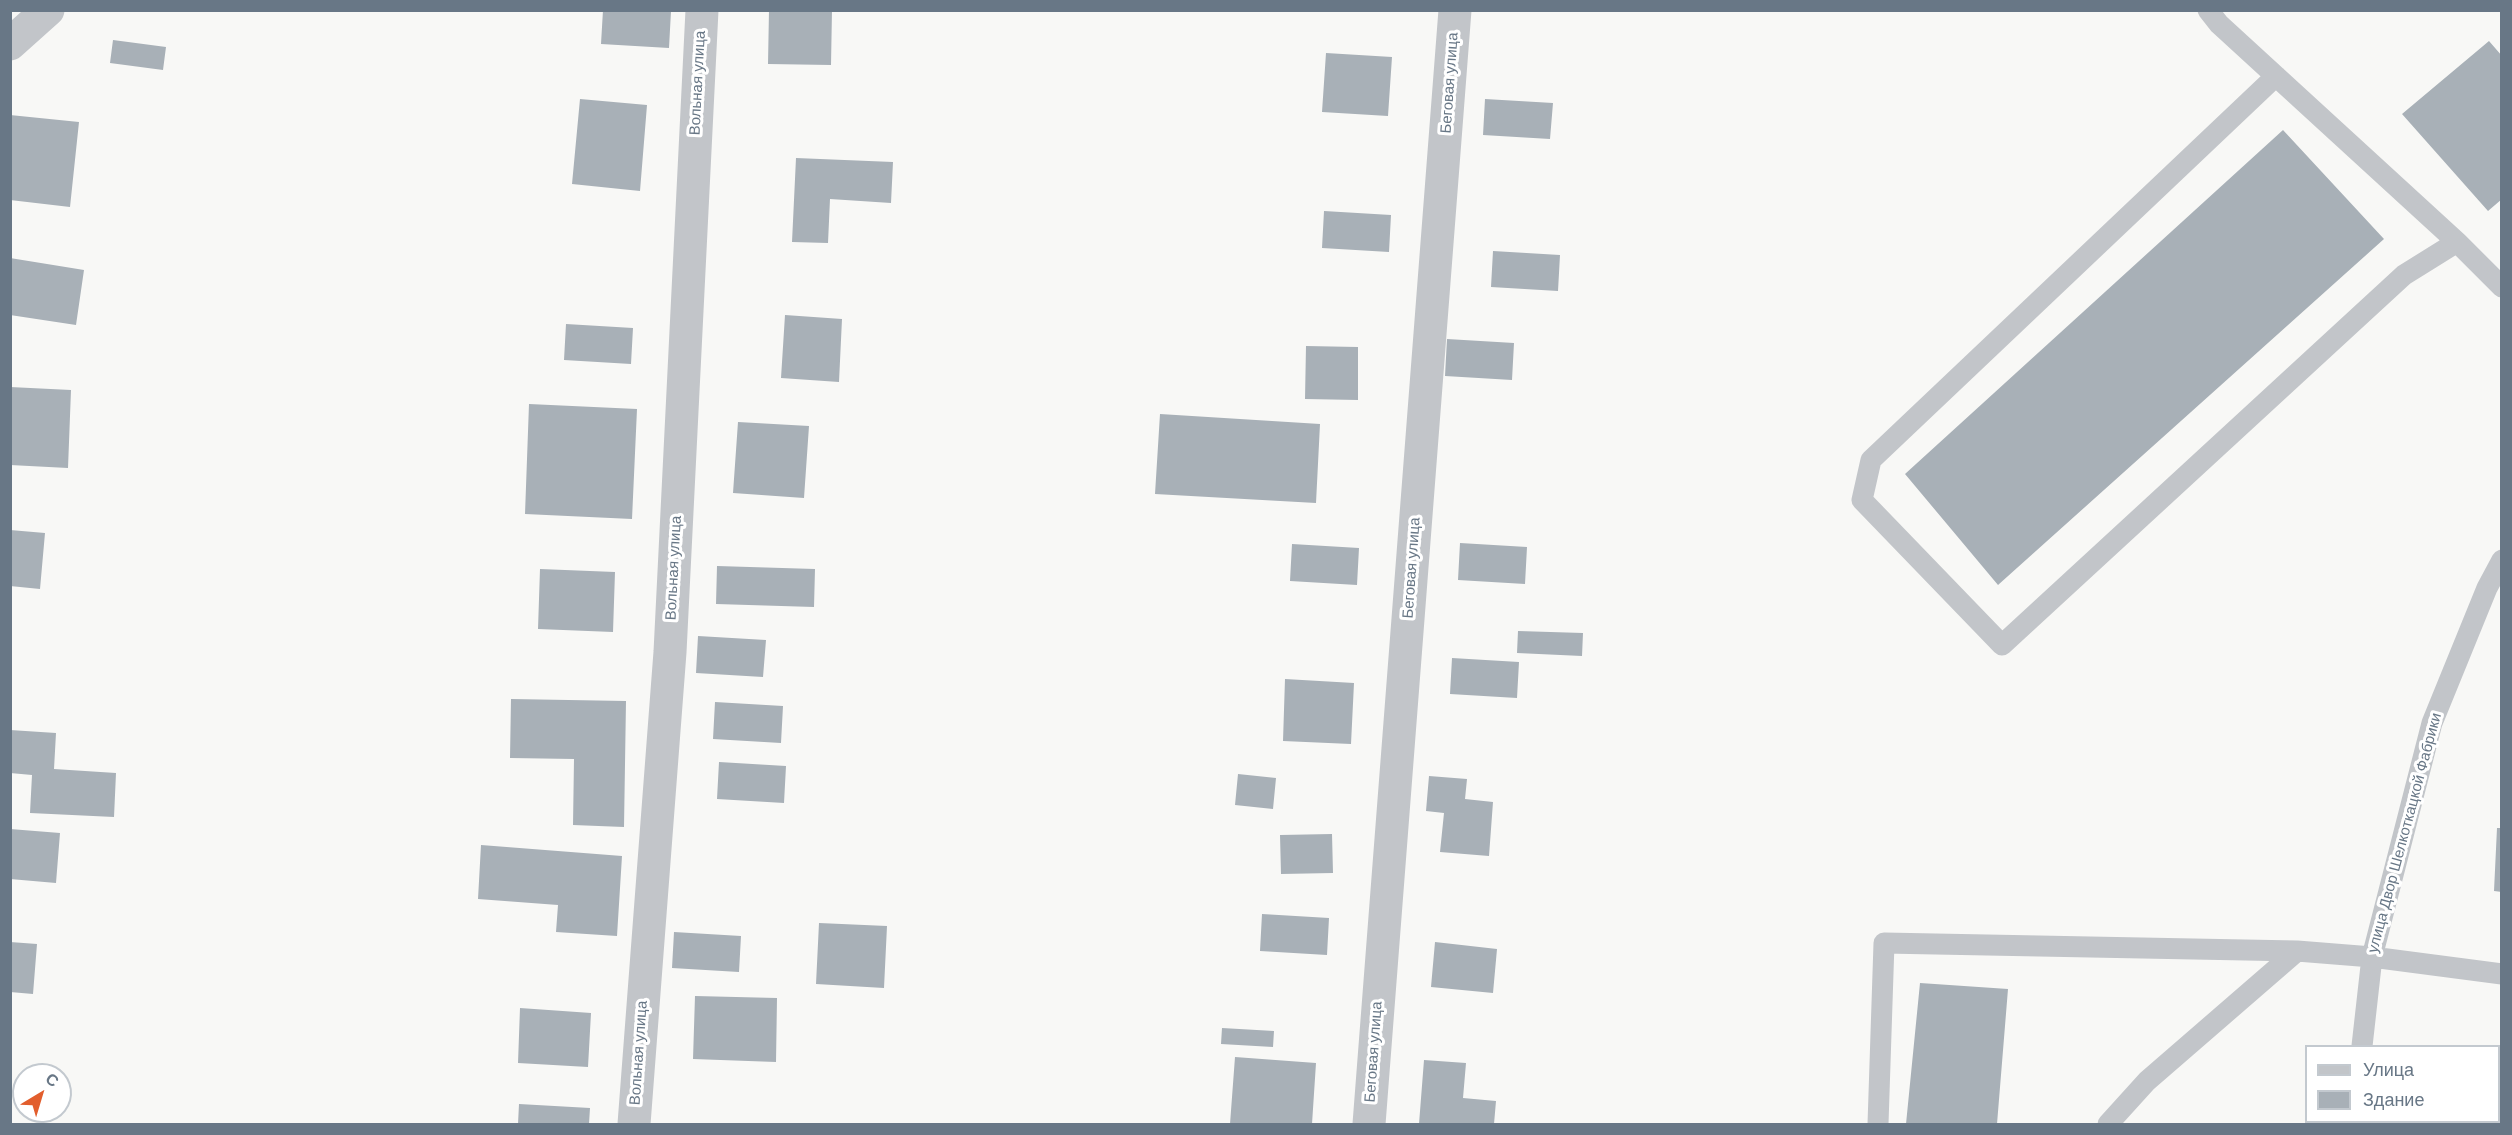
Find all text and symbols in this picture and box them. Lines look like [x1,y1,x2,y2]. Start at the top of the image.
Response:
street label: Вольная улица [686,30,710,136]
street label: Беговая улица [1437,32,1463,134]
street label: Вольная улица [662,515,686,621]
street label: Беговая улица [1399,517,1425,619]
street label: улица Двор Шелкоткацкой Фабрики [2364,711,2446,955]
street label: Вольная улица [626,1000,652,1106]
street label: Беговая улица [1361,1001,1387,1103]
legend [2305,1045,2500,1123]
text: Улица [2363,1060,2414,1080]
north arrow [12,1063,72,1123]
text: С [42,1070,62,1090]
text: Здание [2363,1090,2424,1110]

